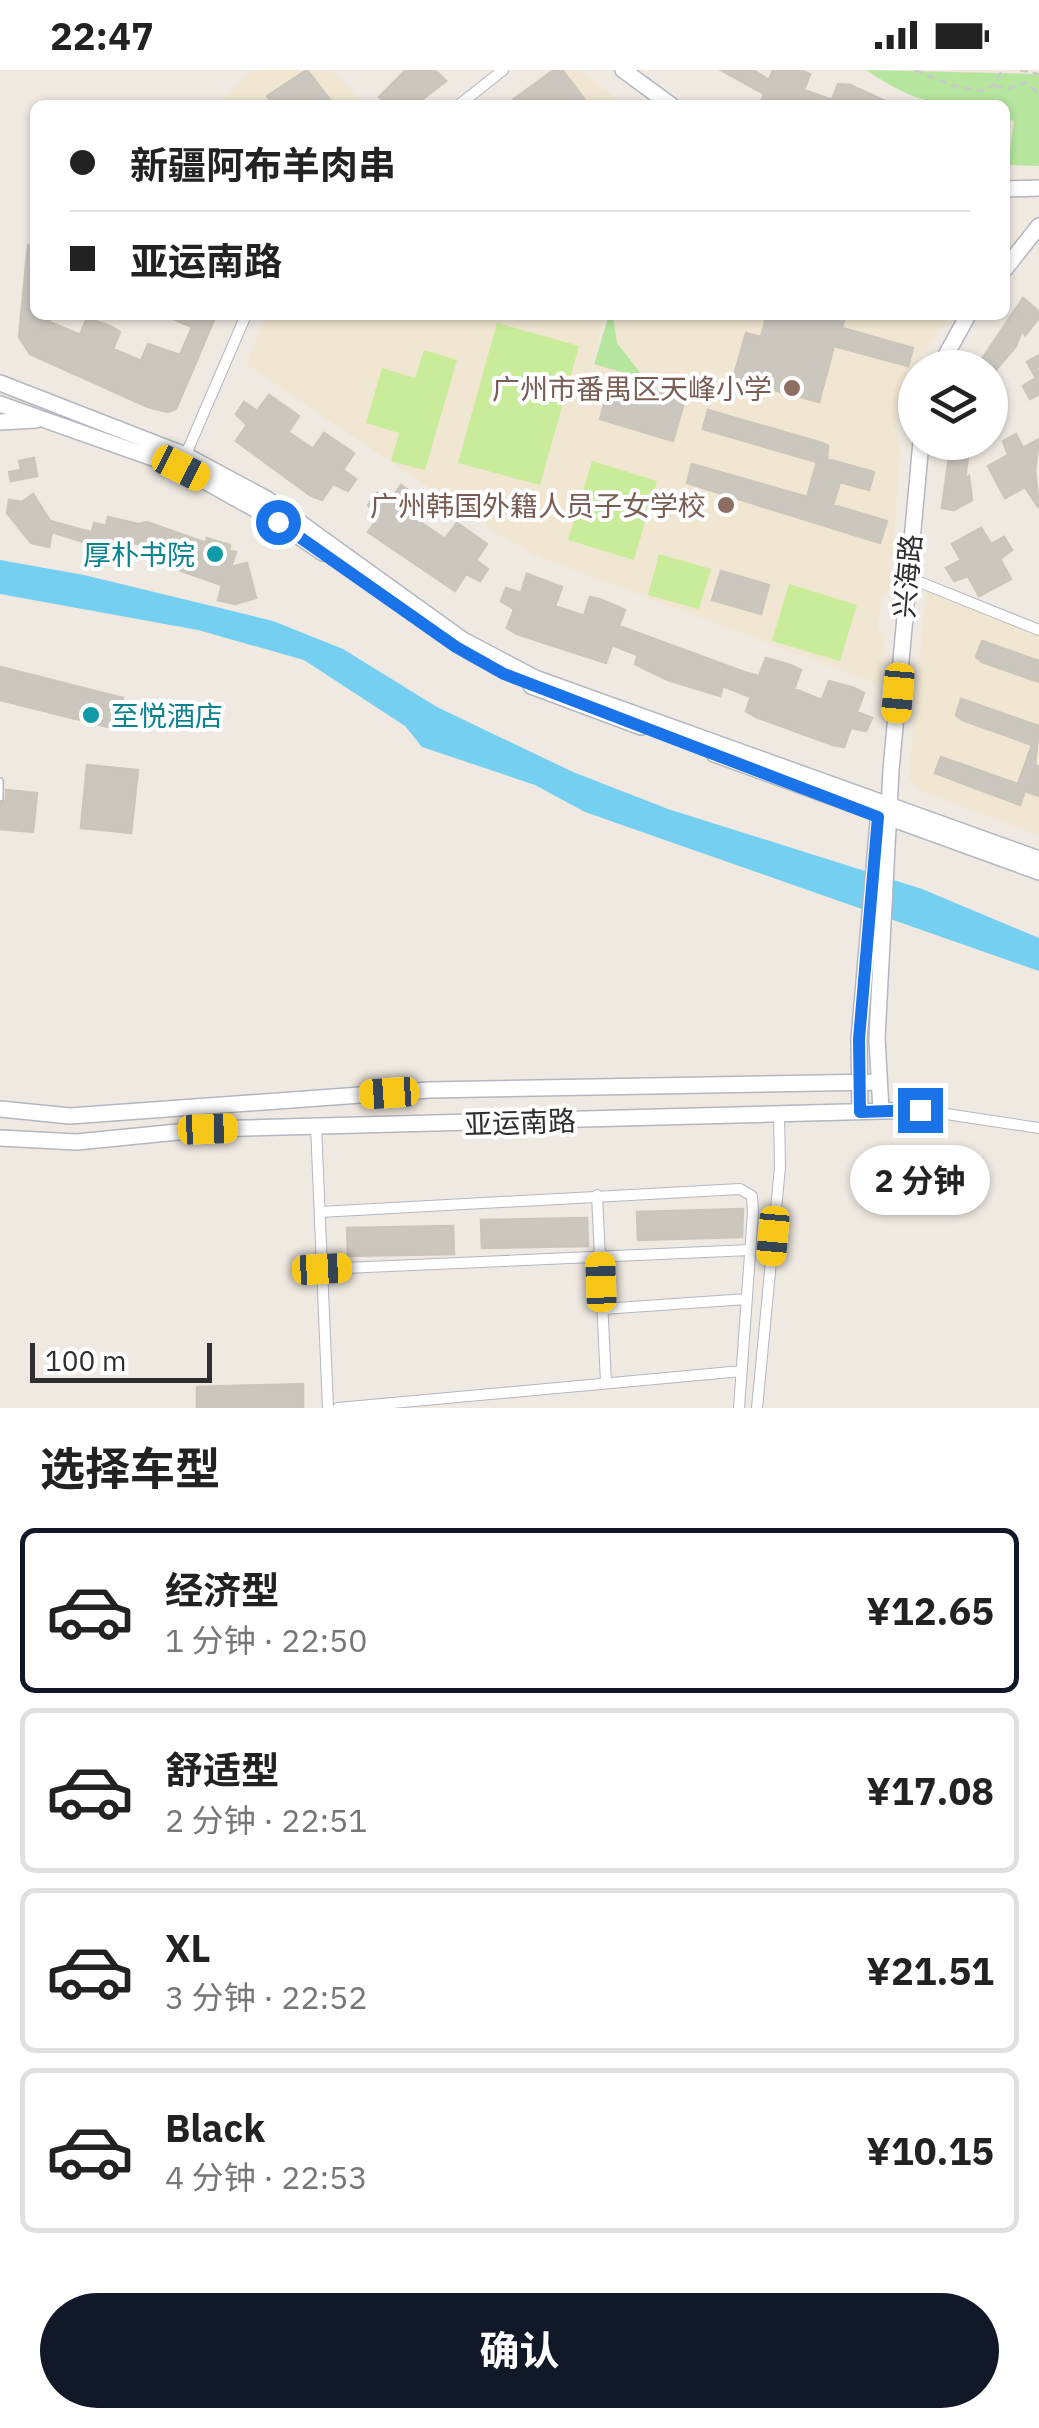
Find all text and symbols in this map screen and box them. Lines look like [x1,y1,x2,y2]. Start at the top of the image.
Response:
text: 22:47 [50,11,154,60]
text: 新疆阿布羊肉串 [130,140,396,189]
text: 亚运南路 [130,236,282,285]
map controls [898,350,1008,460]
button: layers [898,350,1008,460]
place label: 广州市番禺区天峰小学 [492,370,772,407]
marker: 广州市番禺区天峰小学 [781,377,803,399]
car [147,441,215,495]
place label: 广州韩国外籍人员子女学校 [370,487,706,524]
marker: 广州韩国外籍人员子女学校 [715,494,737,516]
route start [256,500,301,545]
street label: 兴海路 [885,533,929,619]
place label: 厚朴书院 [83,536,195,573]
marker: 厚朴书院 [204,543,226,565]
car [880,662,916,724]
place label: 至悦酒店 [111,697,223,734]
marker: 至悦酒店 [80,704,102,726]
car [358,1076,420,1110]
route end [898,1088,943,1133]
street label: 亚运南路 [463,1102,577,1142]
car [177,1113,239,1145]
callout: 2 分钟 [850,1145,990,1215]
text: 2 分钟 [875,1159,965,1201]
car [755,1205,791,1267]
car [585,1251,617,1313]
car [291,1252,353,1286]
scale bar [30,1338,212,1382]
text: 100 m [45,1342,126,1379]
text: 选择车型 [40,1439,220,1497]
text: 经济型 [165,1565,279,1614]
icon: car [45,1566,135,1656]
text: ¥12.65 [866,1586,994,1635]
text: 1 分钟 · 22:50 [165,1619,367,1661]
text: 舒适型 [165,1745,279,1794]
icon: car [45,1746,135,1836]
text: ¥17.08 [866,1766,994,1815]
text: 2 分钟 · 22:51 [165,1799,367,1841]
text: XL [165,1923,211,1972]
icon: car [45,1926,135,2016]
text: ¥21.51 [866,1946,994,1995]
text: 3 分钟 · 22:52 [165,1976,367,2018]
text: Black [165,2103,265,2152]
icon: car [45,2106,135,2196]
text: ¥10.15 [866,2126,994,2175]
text: 4 分钟 · 22:53 [165,2156,367,2198]
button: 确认 [40,2293,999,2408]

